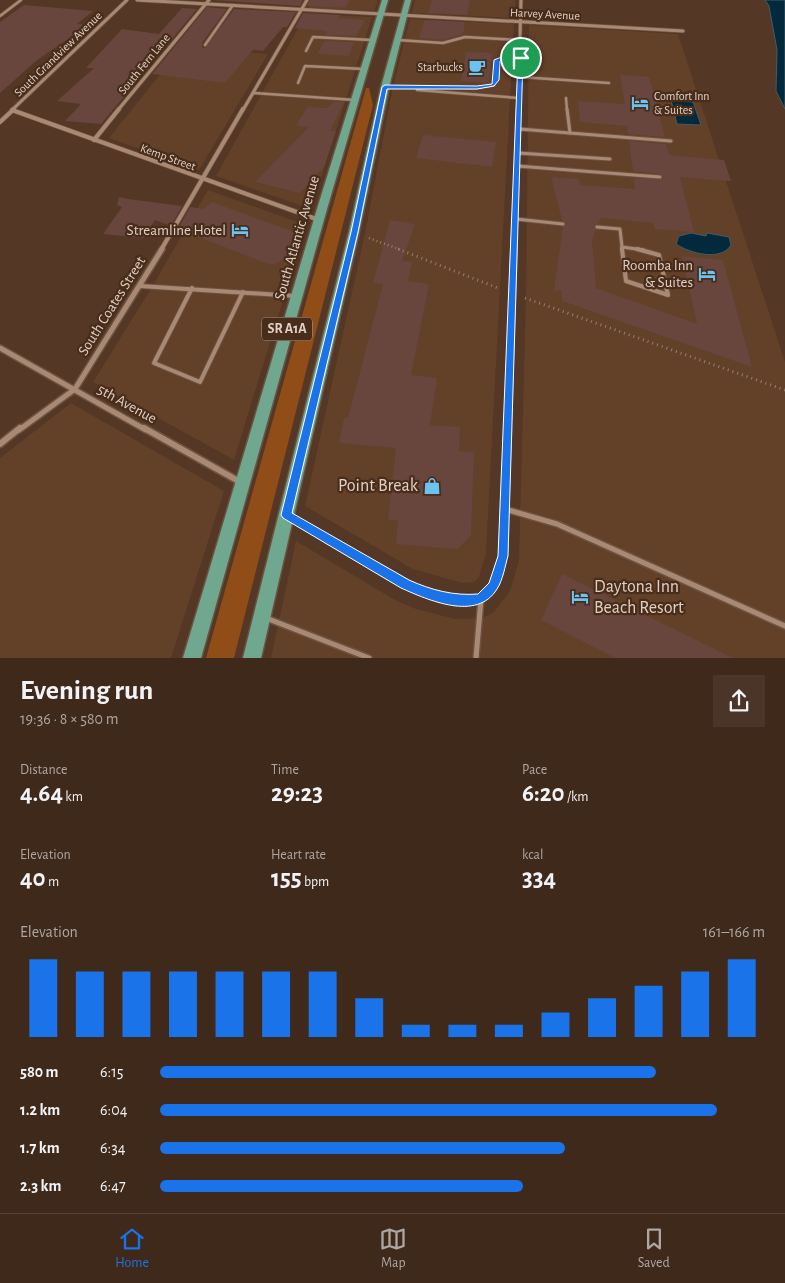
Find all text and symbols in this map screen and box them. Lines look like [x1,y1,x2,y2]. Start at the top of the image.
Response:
street label: Harvey Avenue [510,6,580,23]
street label: South Grandview Avenue [12,9,104,99]
street label: South Fern Lane [116,31,172,97]
pin [500,37,542,79]
icon: arrive [507,44,535,72]
cafe icon: Starbucks [467,57,487,77]
place label: Starbucks [417,61,463,73]
place label: Comfort Inn & Suites [654,90,710,116]
hotel icon: Comfort Inn & Suites [630,93,650,113]
street label: Kemp Street [139,141,197,173]
street label: South Atlantic Avenue [272,174,322,302]
hotel icon: Streamline Hotel [230,220,250,240]
place label: Streamline Hotel [127,223,226,238]
street label: South Coates Street [76,254,149,358]
place label: Roomba Inn & Suites [622,258,693,290]
hotel icon: Roomba Inn & Suites [697,264,717,284]
road number: SR A1A [262,318,312,340]
street label: 5th Avenue [95,382,159,426]
shop icon: Point Break [422,476,442,496]
place label: Point Break [338,477,419,495]
place label: Daytona Inn Beach Resort [594,578,684,617]
hotel icon: Daytona Inn Beach Resort [570,587,590,607]
button: share [713,675,765,727]
text: Evening run [20,677,153,705]
text: 19:36 · 8 × 580 m [20,711,118,727]
text: Distance [20,763,67,777]
text: Time [271,763,299,777]
text: Pace [522,763,547,777]
text: 4.64 [20,781,63,806]
text: 29:23 [271,781,323,806]
text: 6:20 [522,781,565,806]
text: km [63,790,83,804]
text: /km [565,790,589,804]
text: Elevation [20,848,71,862]
text: Heart rate [271,848,326,862]
text: kcal [522,848,543,862]
text: 40 [20,866,46,891]
text: 155 [271,866,302,891]
text: 334 [522,866,556,891]
text: m [46,875,59,889]
text: bpm [302,875,329,889]
text: Elevation [20,924,78,940]
text: 161–166 m [703,924,765,940]
text: 580 m [20,1064,58,1080]
text: 6:15 [100,1064,123,1080]
text: 1.2 km [20,1102,60,1118]
text: 6:04 [100,1102,127,1118]
text: 1.7 km [20,1140,60,1156]
text: 6:34 [100,1140,125,1156]
text: 2.3 km [20,1178,61,1194]
text: 6:47 [100,1178,126,1194]
tab: Home [115,1225,149,1272]
tab: Map [379,1225,407,1272]
tab: Saved [638,1225,670,1272]

